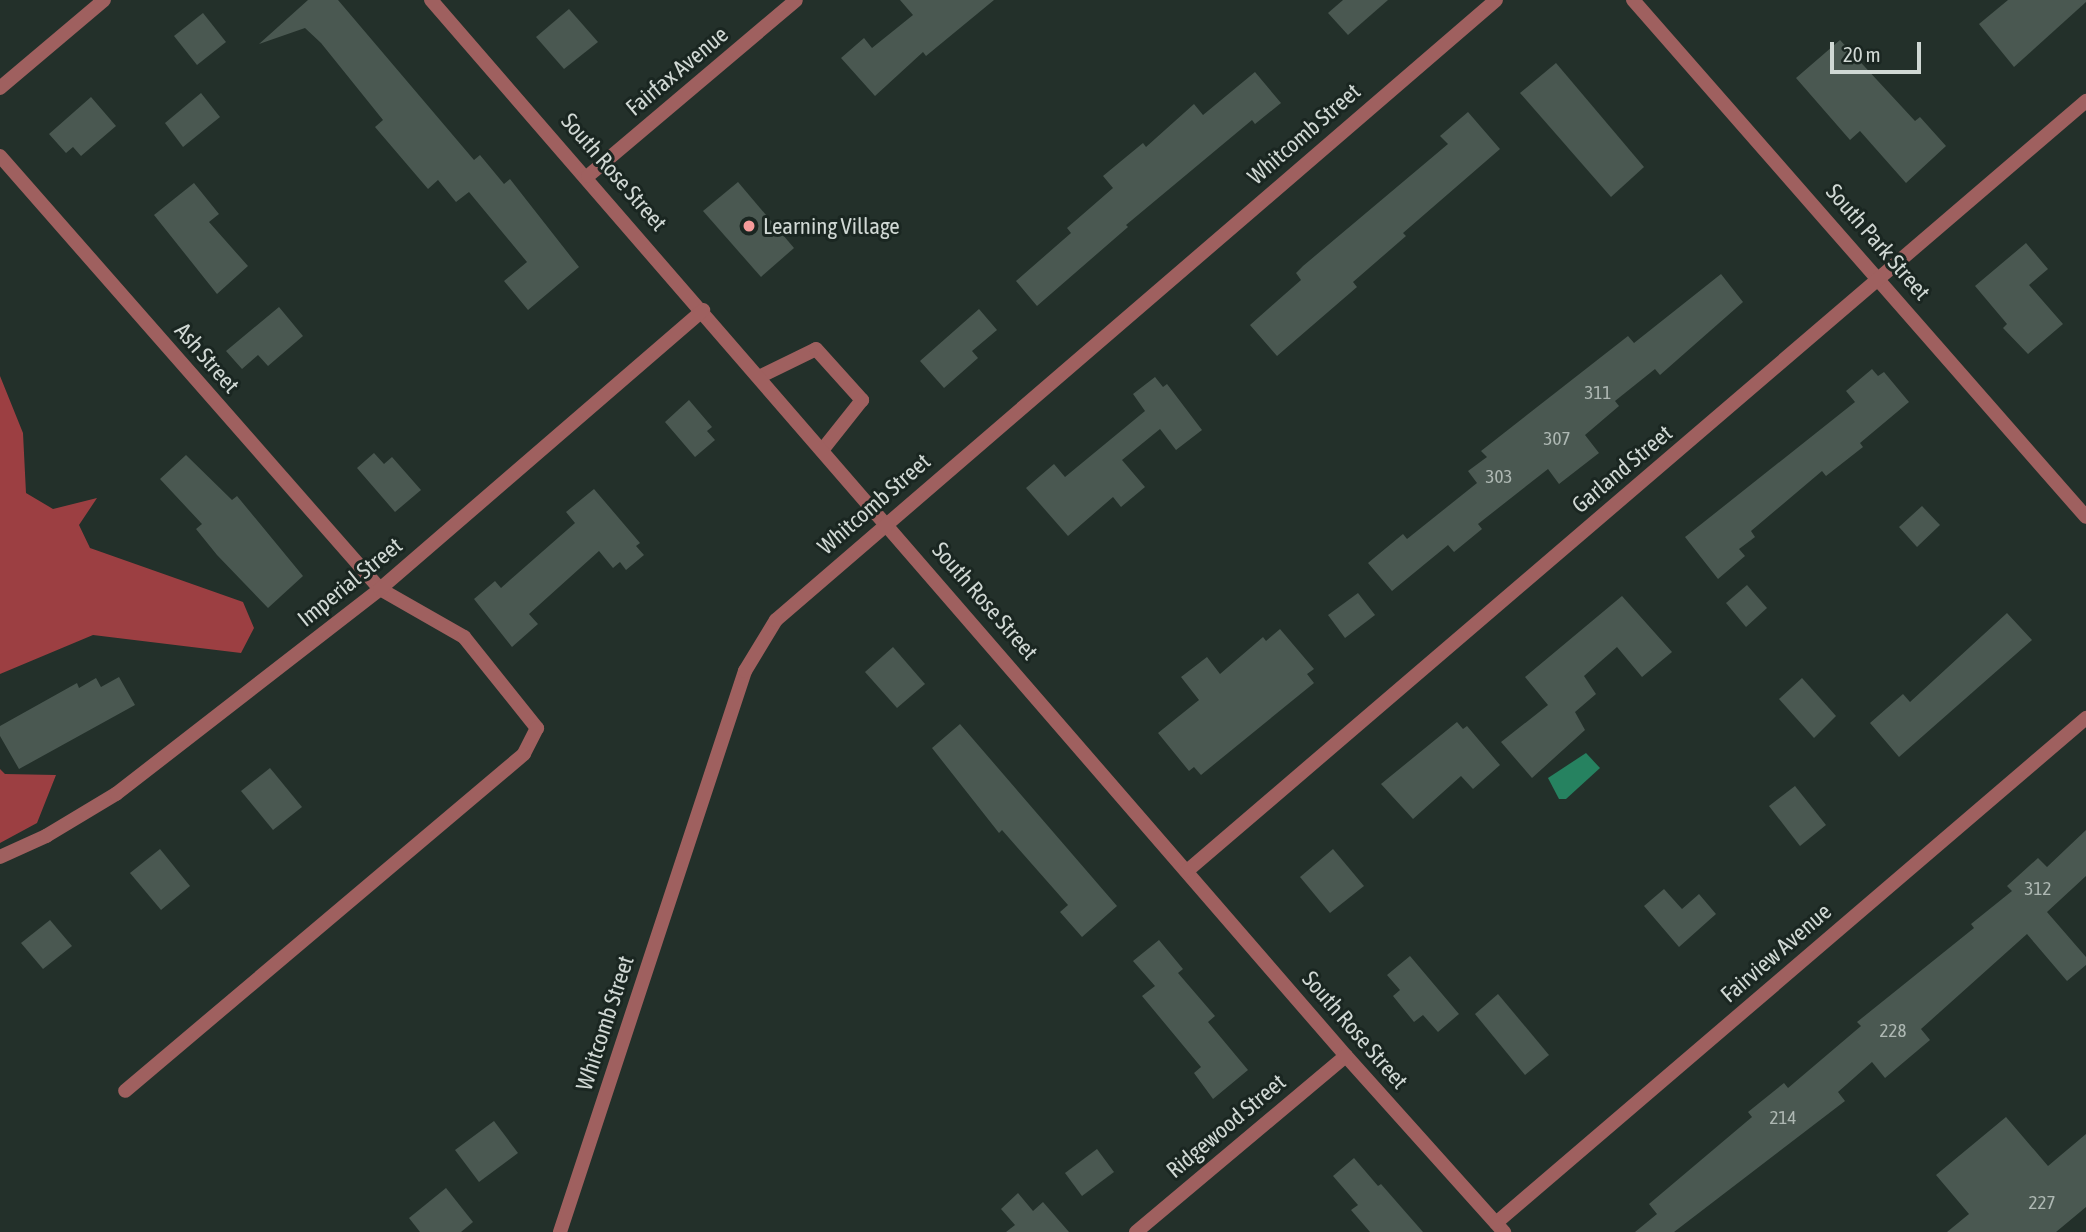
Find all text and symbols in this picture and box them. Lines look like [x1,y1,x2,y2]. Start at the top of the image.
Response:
street label: Fairfax Avenue [620,20,734,122]
scale bar [1834,28,1925,72]
text: 20 m [1843,42,1881,66]
street label: Whitcomb Street [1242,78,1366,190]
street label: South Rose Street [555,107,673,237]
street label: South Park Street [1820,178,1936,306]
place label: Learning Village [763,212,900,240]
marker: Learning Village [741,218,757,234]
street label: Ash Street [169,317,245,399]
house number: 311 [1585,382,1611,404]
street label: Garland Street [1566,419,1678,519]
house number: 307 [1544,428,1570,450]
street label: Whitcomb Street [812,448,936,560]
house number: 303 [1486,466,1512,488]
street label: Imperial Street [292,532,408,632]
street label: South Rose Street [926,536,1044,666]
house number: 312 [2025,878,2051,900]
street label: Fairview Avenue [1715,898,1837,1008]
street label: Whitcomb Street [570,952,640,1094]
street label: South Rose Street [1296,965,1414,1095]
house number: 228 [1880,1020,1906,1042]
street label: Ridgewood Street [1161,1068,1291,1184]
house number: 214 [1770,1107,1796,1129]
house number: 227 [2029,1192,2055,1214]

